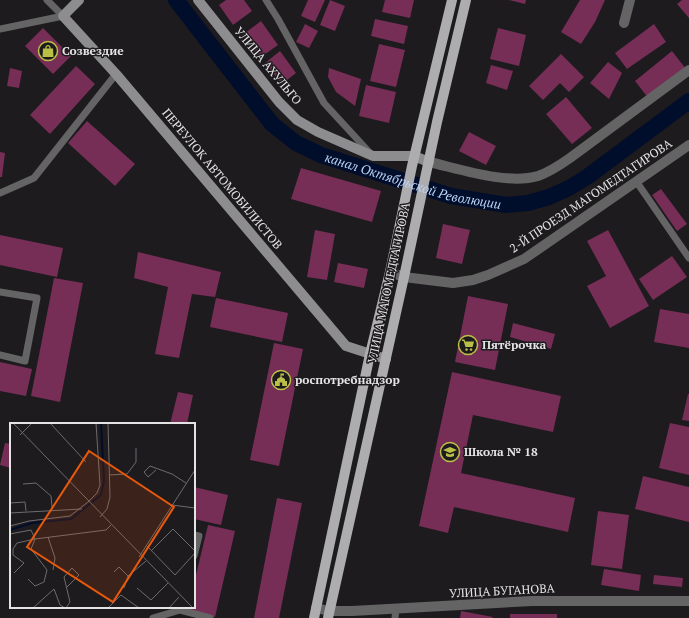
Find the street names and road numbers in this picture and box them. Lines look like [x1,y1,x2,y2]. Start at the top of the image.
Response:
street label: УЛИЦА АХУЛЬГО [232,24,305,108]
street label: ПЕРЕУЛОК АВТОМОБИЛИСТОВ [159,105,286,252]
street label: 2-Й ПРОЕЗД МАГОМЕДТАГИРОВА [507,135,675,256]
street label: УЛИЦА МАГОМЕДТАГИРОВА [364,200,413,365]
street label: УЛИЦА БУГАНОВА [449,580,556,601]

